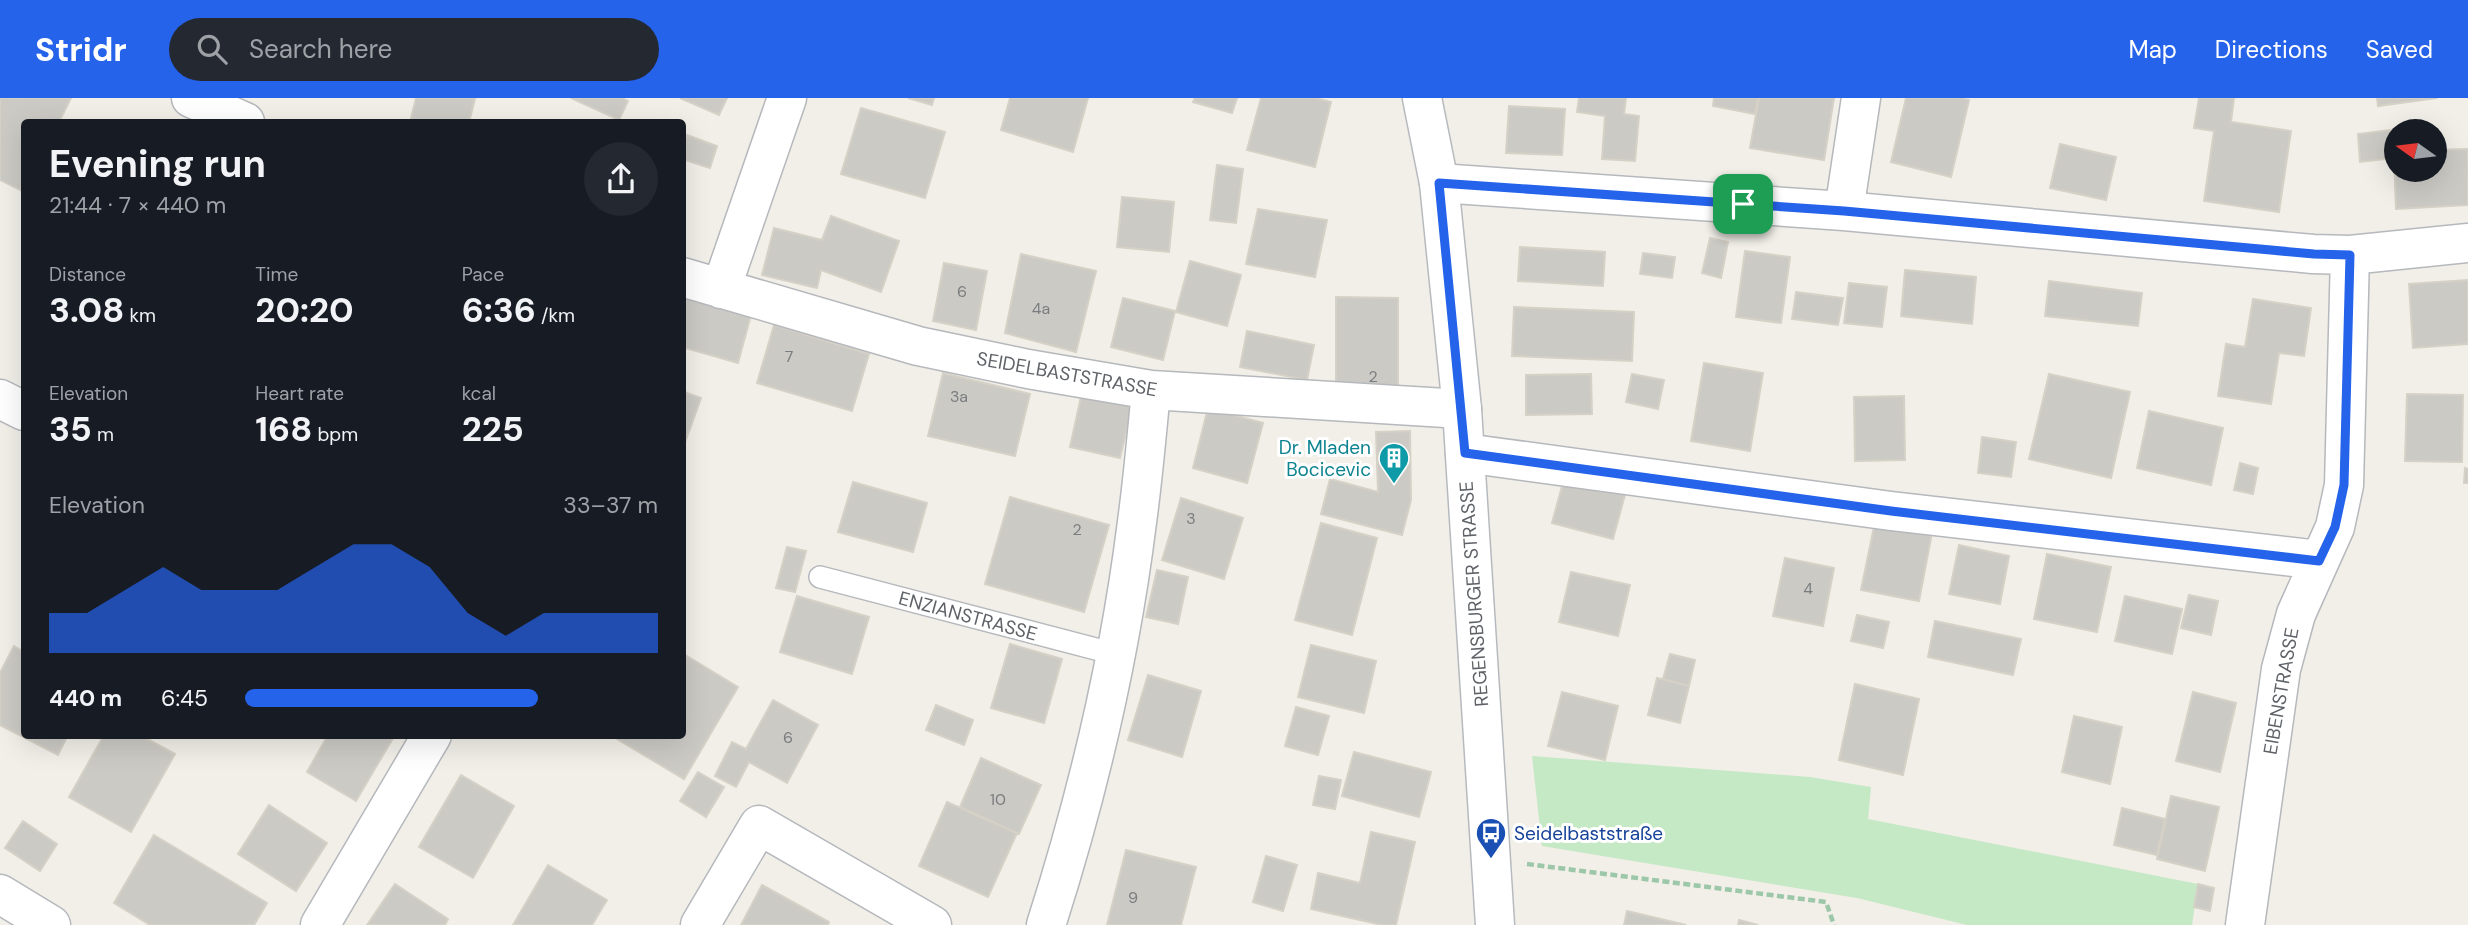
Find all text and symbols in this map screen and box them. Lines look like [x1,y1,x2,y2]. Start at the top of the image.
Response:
search box [169,18,659,81]
text: Stridr [35,28,127,71]
icon: search [193,30,231,68]
text: Search here [249,32,392,66]
text: Map [2129,34,2177,65]
text: Directions [2215,34,2328,65]
text: Saved [2366,34,2433,65]
north arrow [2384,119,2446,182]
map controls [2384,119,2447,182]
text: Evening run [49,139,266,189]
button: share [584,142,658,216]
pin [1713,174,1773,234]
icon: arrive [1724,185,1762,223]
text: 21:44 · 7 × 440 m [49,190,226,220]
text: Distance [49,262,126,287]
text: Time [255,262,298,287]
text: Pace [462,262,504,287]
house number: 6 [957,281,967,302]
text: 3.08 [49,287,124,333]
text: 20:20 [255,287,354,333]
text: 6:36 [462,287,536,333]
house number: 4a [1032,298,1050,319]
text: km [124,303,156,328]
text: /km [536,303,575,328]
house number: 7 [785,346,793,367]
street label: SEIDELBASTSTRASSE [975,346,1159,402]
house number: 2 [1368,366,1378,387]
text: Elevation [49,381,128,406]
text: Heart rate [255,381,344,406]
text: kcal [462,381,496,406]
house number: 3a [950,386,968,407]
text: 35 [49,406,92,452]
text: 168 [255,406,312,452]
text: 225 [462,406,524,452]
text: m [92,422,114,447]
text: bpm [312,422,358,447]
place label: Dr. Mladen Bocicevic [1279,435,1371,482]
building icon: Dr. Mladen Bocicevic [1377,441,1411,485]
street label: REGENSBURGER STRASSE [1454,480,1494,708]
text: Elevation [49,490,145,520]
text: 33–37 m [563,490,658,520]
house number: 3 [1186,508,1196,529]
house number: 2 [1072,519,1082,540]
house number: 4 [1803,578,1813,599]
street label: ENZIANSTRASSE [896,586,1040,646]
street label: EIBENSTRASSE [2258,626,2304,756]
text: 440 m [49,683,122,713]
text: 6:45 [161,683,208,713]
house number: 6 [783,727,793,748]
house number: 10 [990,789,1006,810]
bus stop icon: Seidelbaststraße [1474,816,1508,860]
place label: Seidelbaststraße [1514,821,1663,846]
house number: 9 [1128,887,1138,908]

